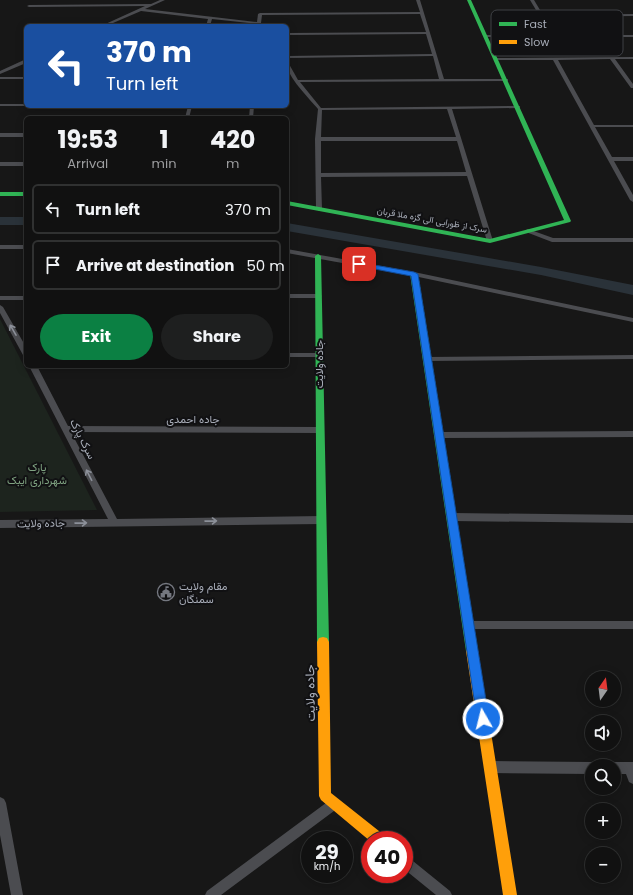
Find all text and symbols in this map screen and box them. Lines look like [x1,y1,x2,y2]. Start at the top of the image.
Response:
legend [491,10,623,56]
text: Fast [524,16,547,32]
text: 370 m [106,33,192,72]
text: Slow [524,34,549,50]
icon: left [40,40,92,92]
text: Turn left [106,71,178,96]
text: 19:53 [57,123,118,156]
text: 1 [160,123,169,156]
text: 420 [210,123,256,156]
text: Arrival [67,154,108,173]
text: min [152,154,177,173]
text: m [226,154,239,173]
icon: left [42,198,64,220]
text: Turn left [76,199,140,220]
text: 370 m [225,199,271,220]
street label: سرک از ظورایی الی گزه ملا قربان [376,204,488,236]
pin [342,247,376,281]
icon: arrive [348,253,370,275]
icon: arrive [42,254,64,276]
text: Arrive at destination [76,255,234,276]
text: 50 m [246,255,285,276]
button: Exit [40,314,153,360]
button: Share [161,314,273,360]
one-way arrow [9,324,16,336]
street label: جاده ولایت [311,340,327,388]
street label: جاده احمدی [166,411,220,427]
street label: سرک پارک [66,416,100,462]
park label: پارک شهرداری ایبک [7,459,67,488]
one-way arrow [85,470,93,482]
street label: جاده ولایت [17,515,65,531]
one-way arrow [204,517,217,525]
one-way arrow [74,519,87,527]
place label: مقام ولایت سمنگان [179,578,228,607]
public building icon: مقام ولایت سمنگان [156,582,176,602]
street label: جاده ولایت [300,664,320,722]
north arrow [585,671,621,707]
map controls [585,671,621,883]
position arrow [462,698,504,740]
button: sound [585,715,621,751]
button: search [585,759,621,795]
button: + [585,803,621,839]
speed limit sign: 40 [361,831,413,883]
text: 29 [315,838,339,866]
button: − [585,847,621,883]
text: km/h [314,859,340,874]

